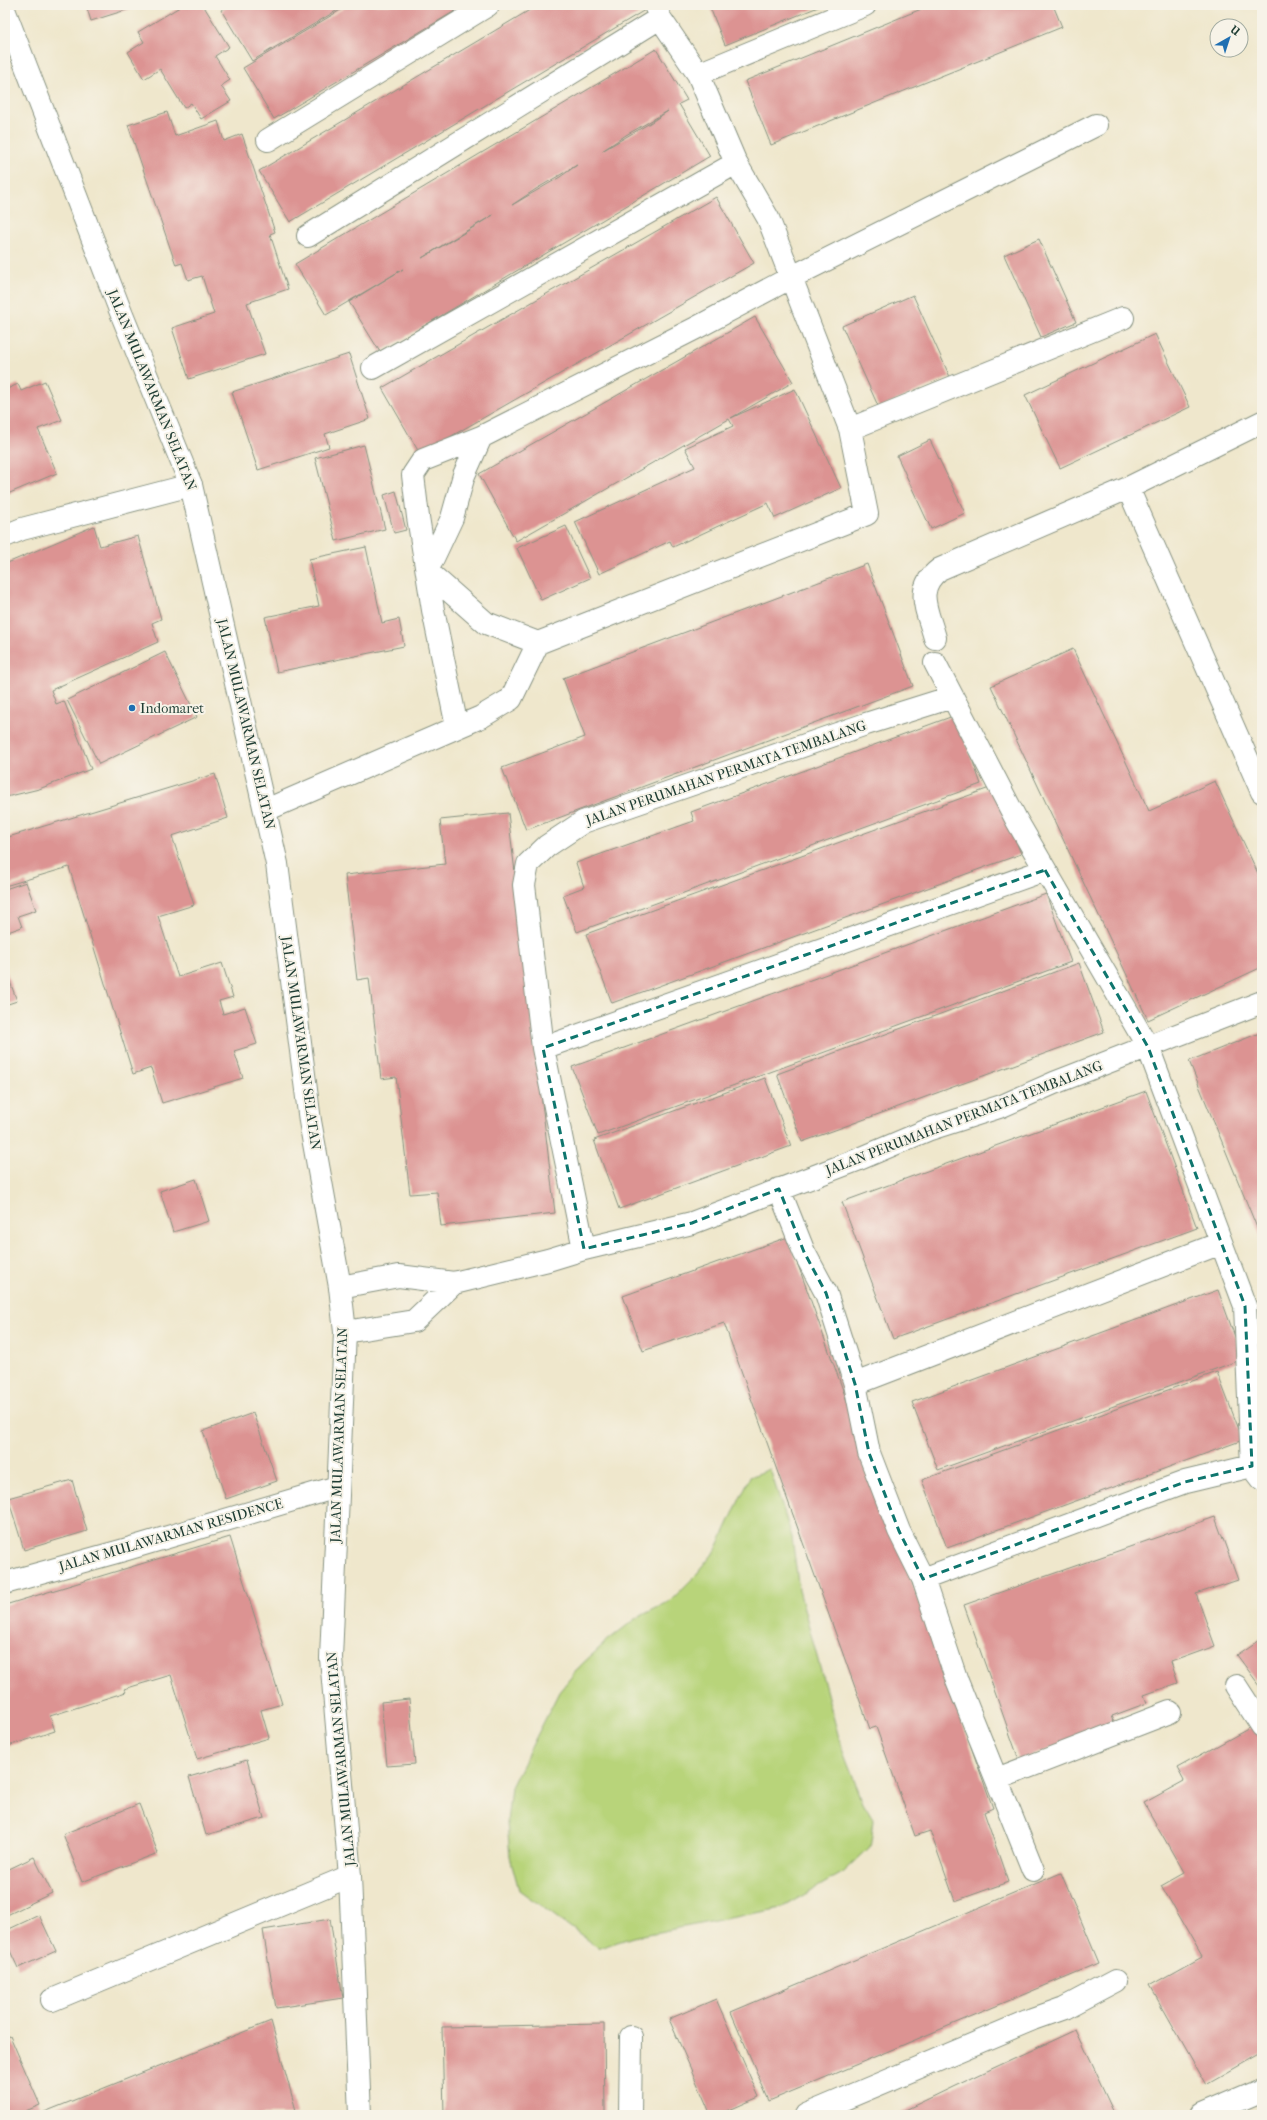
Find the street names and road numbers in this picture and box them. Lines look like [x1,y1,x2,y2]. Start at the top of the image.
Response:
street label: JALAN MULAWARMAN SELATAN [103,286,200,494]
street label: JALAN MULAWARMAN SELATAN [213,616,279,831]
street label: JALAN PERUMAHAN PERMATA TEMBALANG [583,717,869,829]
street label: JALAN MULAWARMAN SELATAN [277,934,324,1151]
street label: JALAN PERUMAHAN PERMATA TEMBALANG [822,1057,1105,1179]
street label: JALAN MULAWARMAN SELATAN [327,1327,351,1544]
street label: JALAN MULAWARMAN RESIDENCE [56,1495,286,1576]
street label: JALAN MULAWARMAN SELATAN [323,1650,359,1868]

